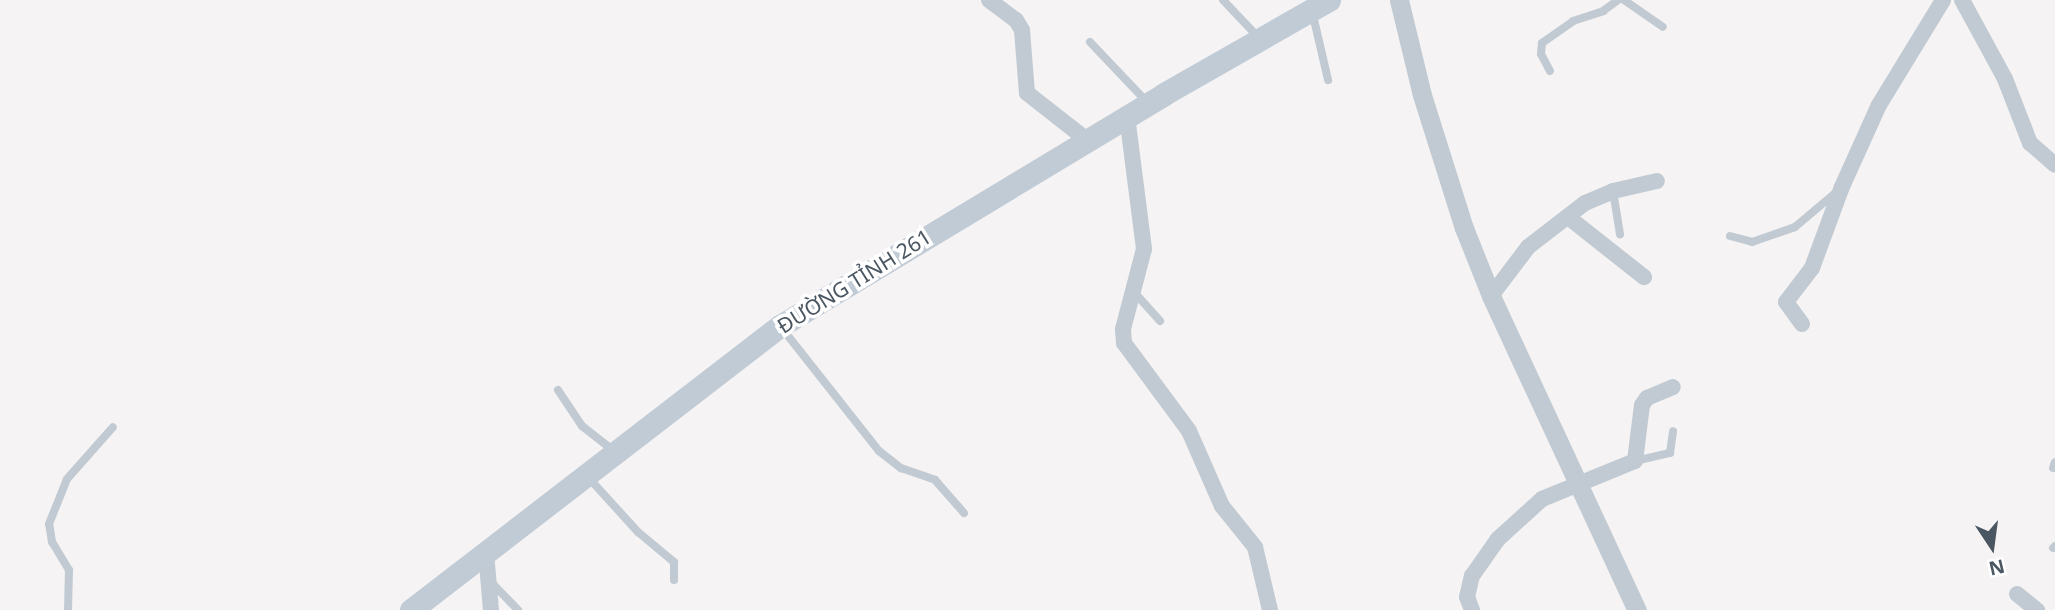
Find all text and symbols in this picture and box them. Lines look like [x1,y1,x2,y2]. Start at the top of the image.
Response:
street label: ĐƯỜNG TỈNH 261 [772,224,936,338]
north arrow [1957,512,2027,582]
text: N [1986,553,2007,582]

